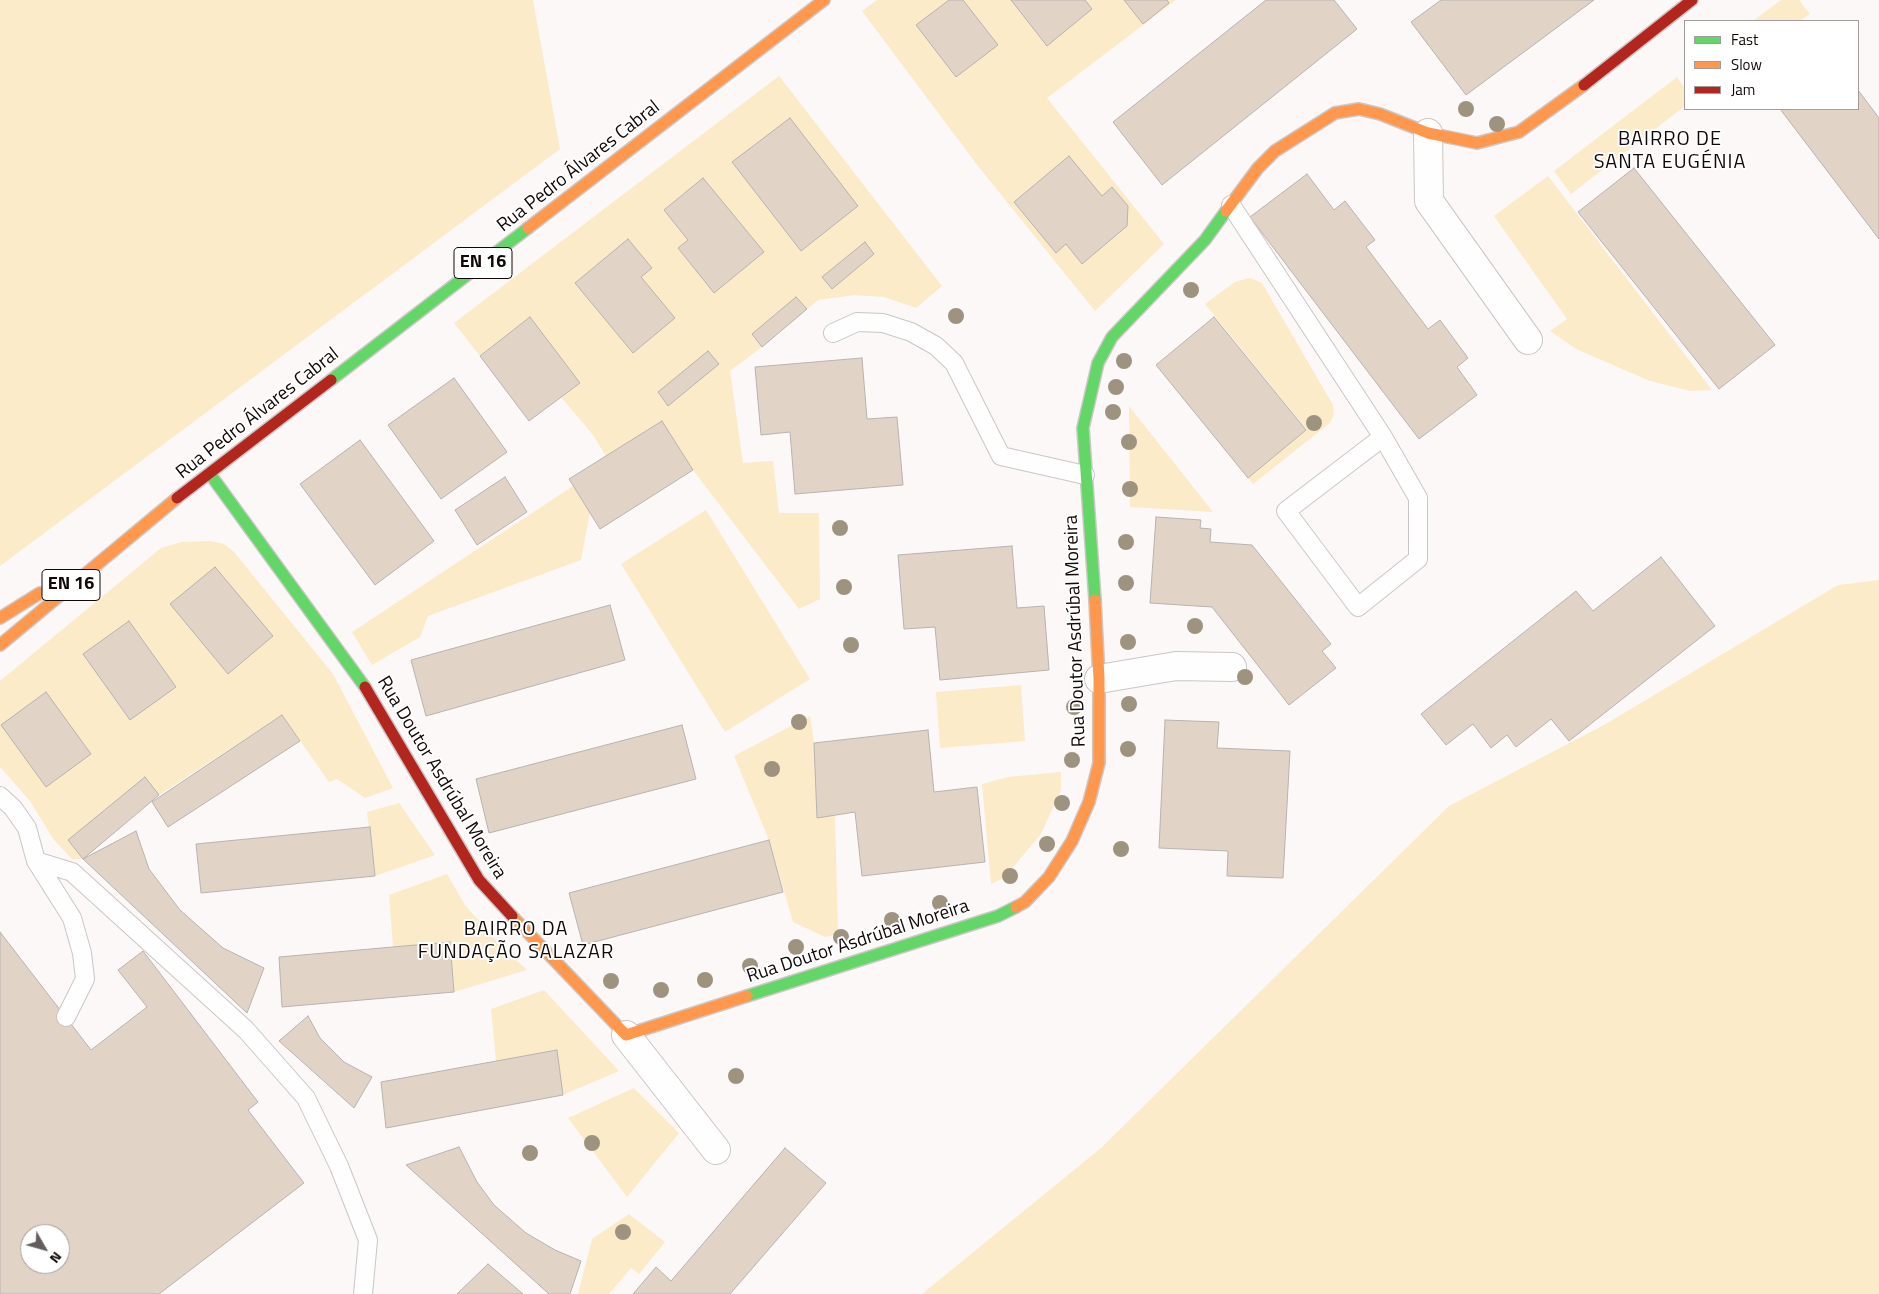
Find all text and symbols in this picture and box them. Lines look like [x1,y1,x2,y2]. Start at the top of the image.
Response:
legend [1684,20,1859,110]
text: Fast [1731,28,1758,51]
text: Slow [1731,53,1762,76]
text: Jam [1731,78,1755,101]
street label: Rua Pedro Álvares Cabral [493,96,665,238]
district label: BAIRRO DE SANTA EUGÉNIA [1592,128,1748,175]
road number: EN 16 [454,248,512,278]
street label: Rua Pedro Álvares Cabral [172,343,344,485]
street label: Rua Doutor Asdrúbal Moreira [1061,514,1091,748]
road number: EN 16 [42,570,100,600]
street label: Rua Doutor Asdrúbal Moreira [371,673,511,883]
street label: Rua Doutor Asdrúbal Moreira [744,895,972,989]
district label: BAIRRO DA FUNDAÇÃO SALAZAR [416,918,616,965]
north arrow [20,1224,70,1274]
text: N [45,1248,68,1268]

